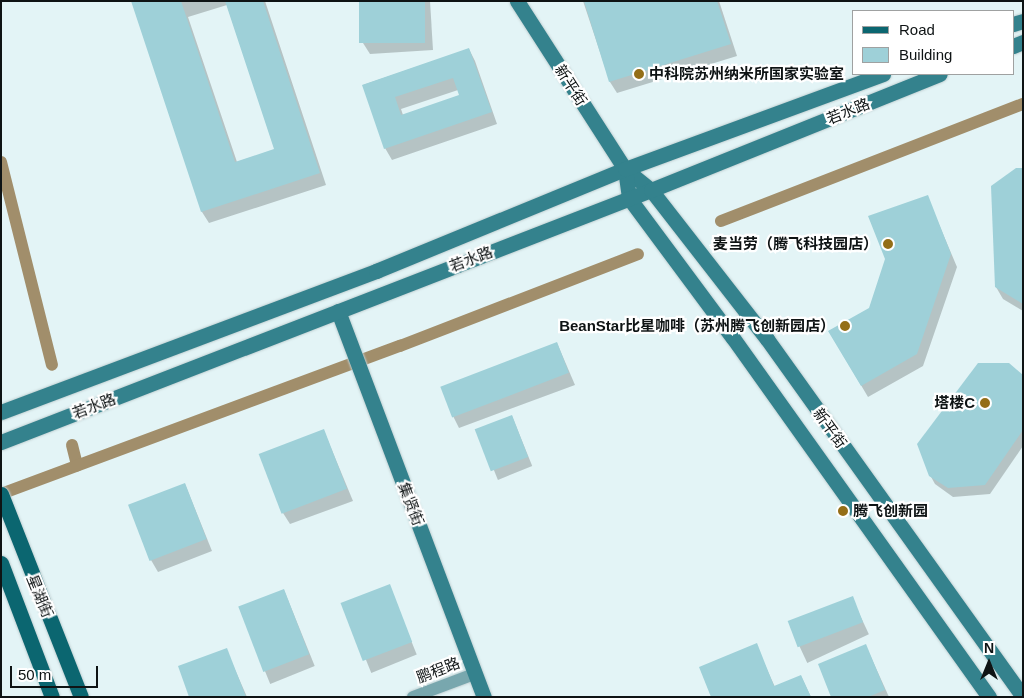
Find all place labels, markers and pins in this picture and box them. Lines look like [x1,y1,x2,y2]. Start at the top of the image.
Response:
place label: 中科院苏州纳米所国家实验室 [649,65,844,83]
marker: 中科院苏州纳米所国家实验室 [633,68,645,80]
place label: 麦当劳（腾飞科技园店） [713,235,878,253]
marker: 麦当劳（腾飞科技园店） [882,238,894,250]
place label: BeanStar比星咖啡（苏州腾飞创新园店） [559,317,835,335]
marker: BeanStar比星咖啡（苏州腾飞创新园店） [839,320,851,332]
place label: 塔楼C [934,394,975,412]
marker: 塔楼C [979,397,991,409]
place label: 腾飞创新园 [853,502,928,520]
marker: 腾飞创新园 [837,505,849,517]

